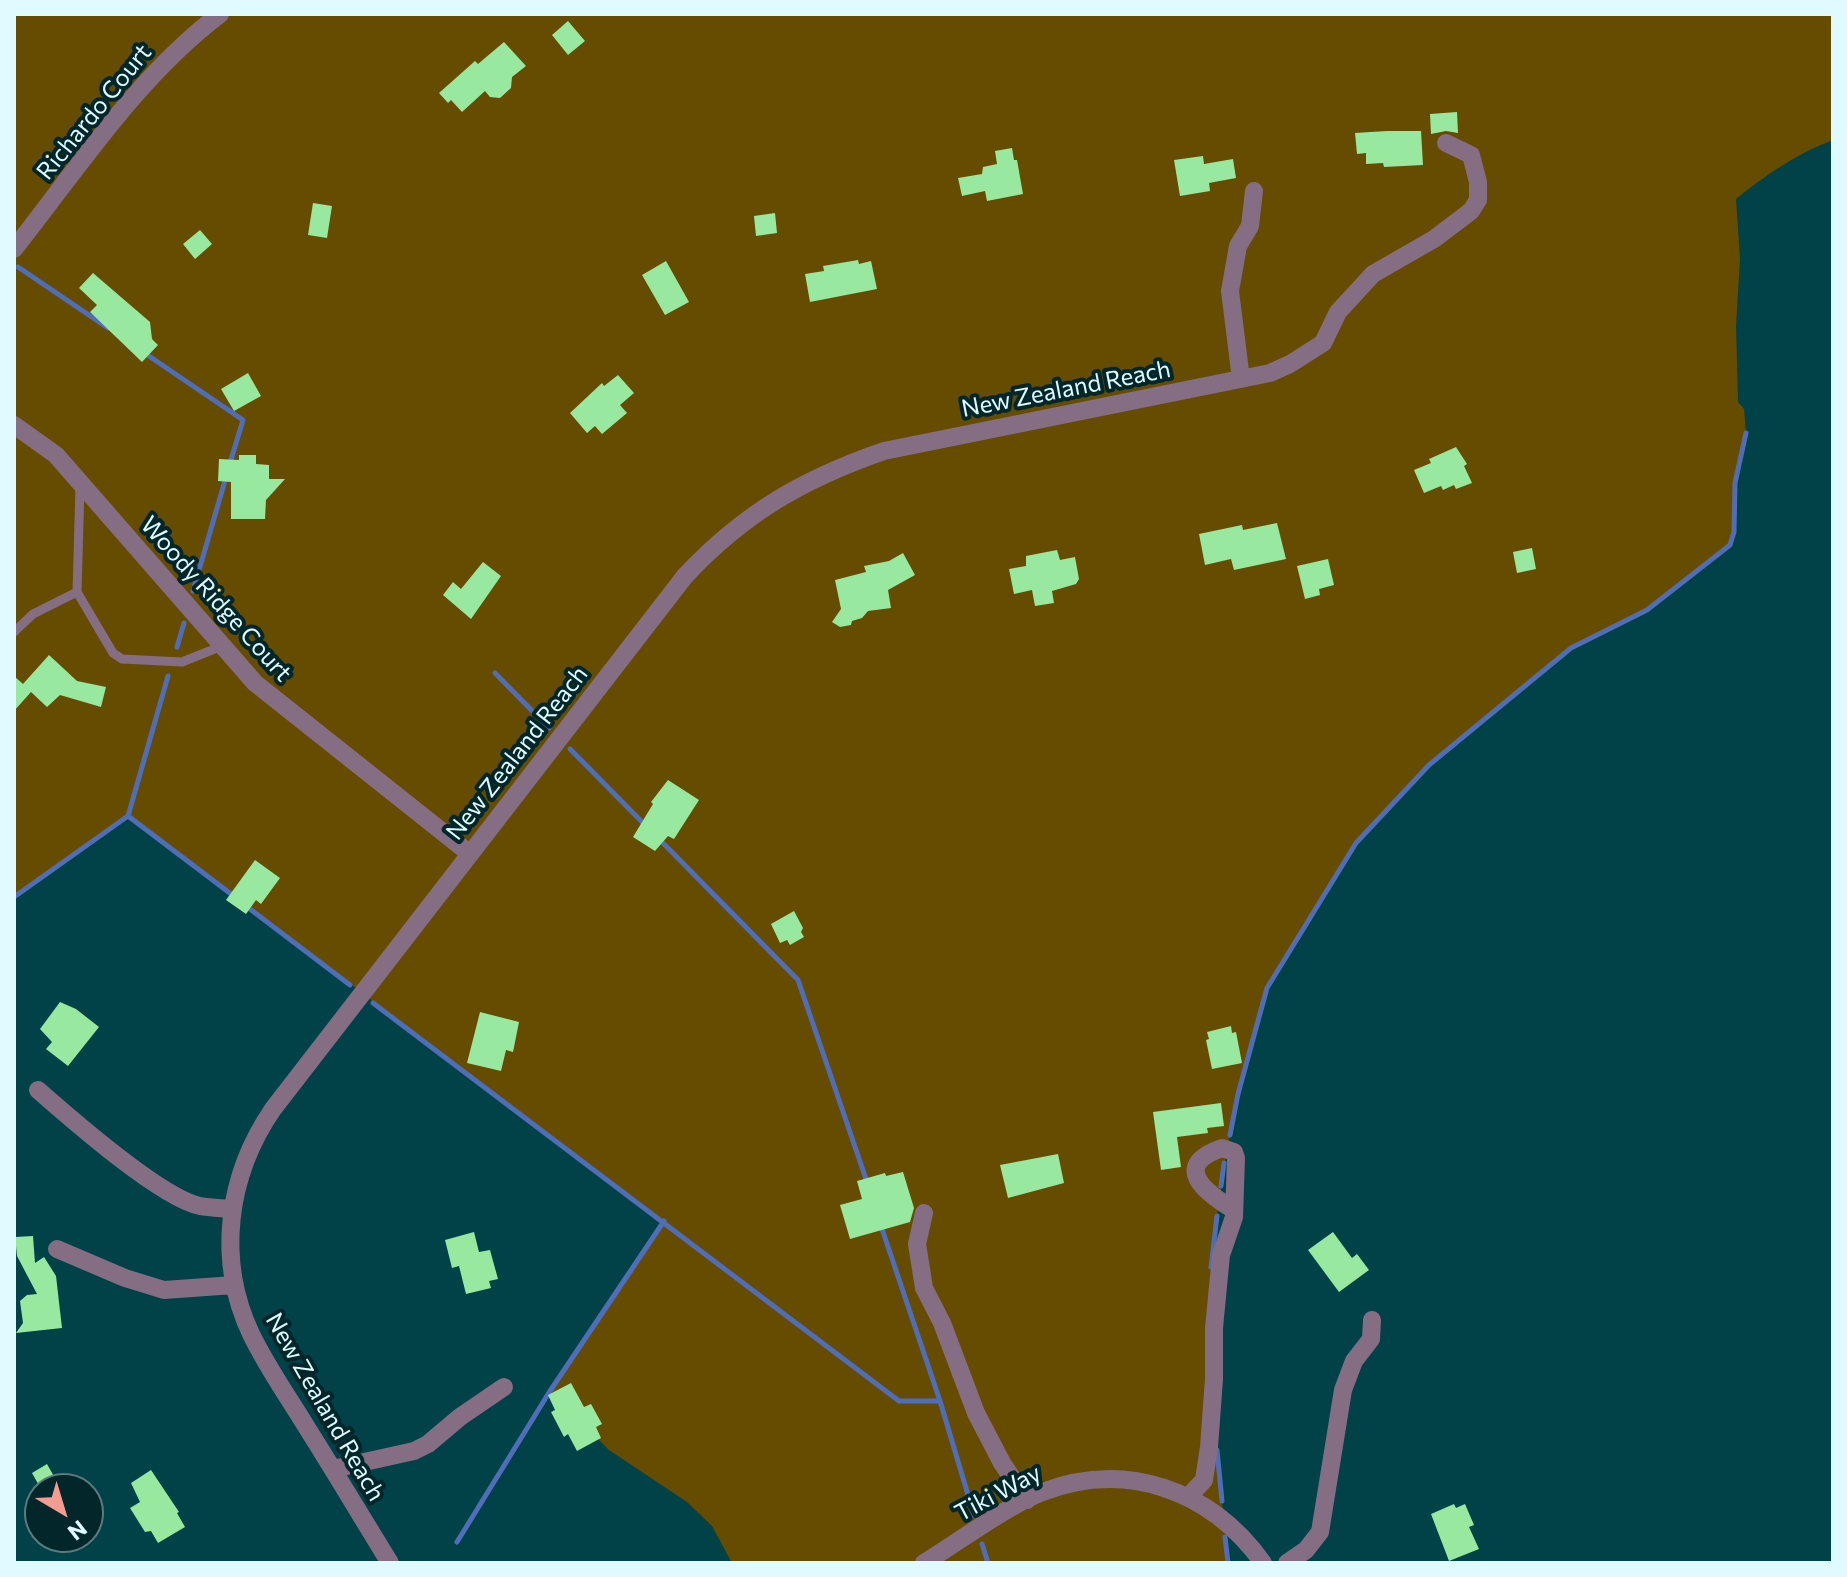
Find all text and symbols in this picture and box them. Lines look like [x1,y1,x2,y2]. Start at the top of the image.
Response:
street label: Richardo Court [31,38,157,186]
street label: New Zealand Reach [959,355,1173,423]
street label: Woody Ridge Court [134,511,298,687]
street label: New Zealand Reach [440,660,594,846]
street label: New Zealand Reach [259,1308,391,1506]
street label: Tiki Way [950,1458,1046,1528]
north arrow [24,1473,104,1553]
text: N [63,1515,93,1546]

